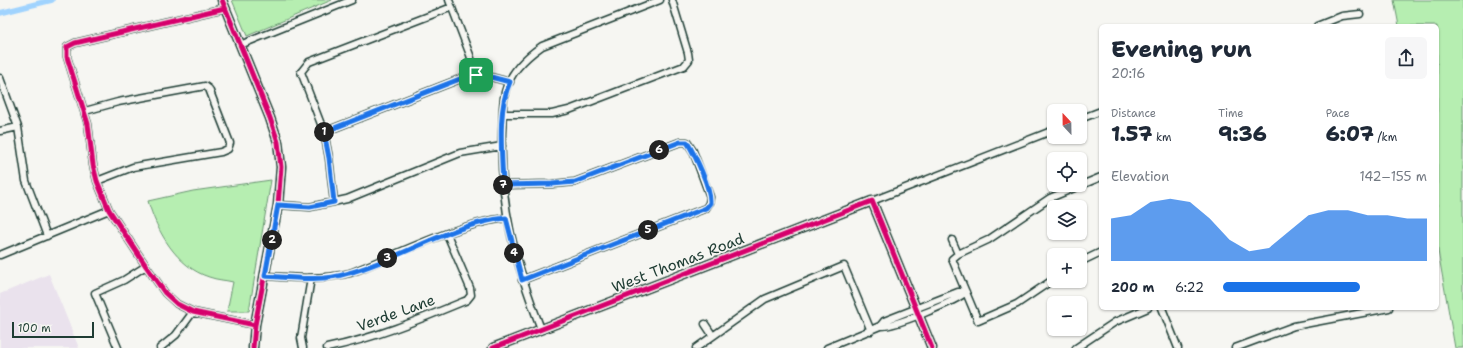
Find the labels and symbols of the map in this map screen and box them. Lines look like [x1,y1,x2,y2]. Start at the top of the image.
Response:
pin [459,58,493,92]
north arrow [1047,104,1087,144]
pin: 1 [314,122,334,142]
pin: 6 [649,140,669,160]
pin: 7 [493,175,513,195]
pin: 5 [638,220,658,240]
street label: West Thomas Road [609,228,747,297]
pin: 2 [262,230,282,250]
pin: 4 [504,243,524,263]
pin: 3 [377,248,397,268]
street label: Verde Lane [354,290,438,336]
scale bar [12,320,94,339]

